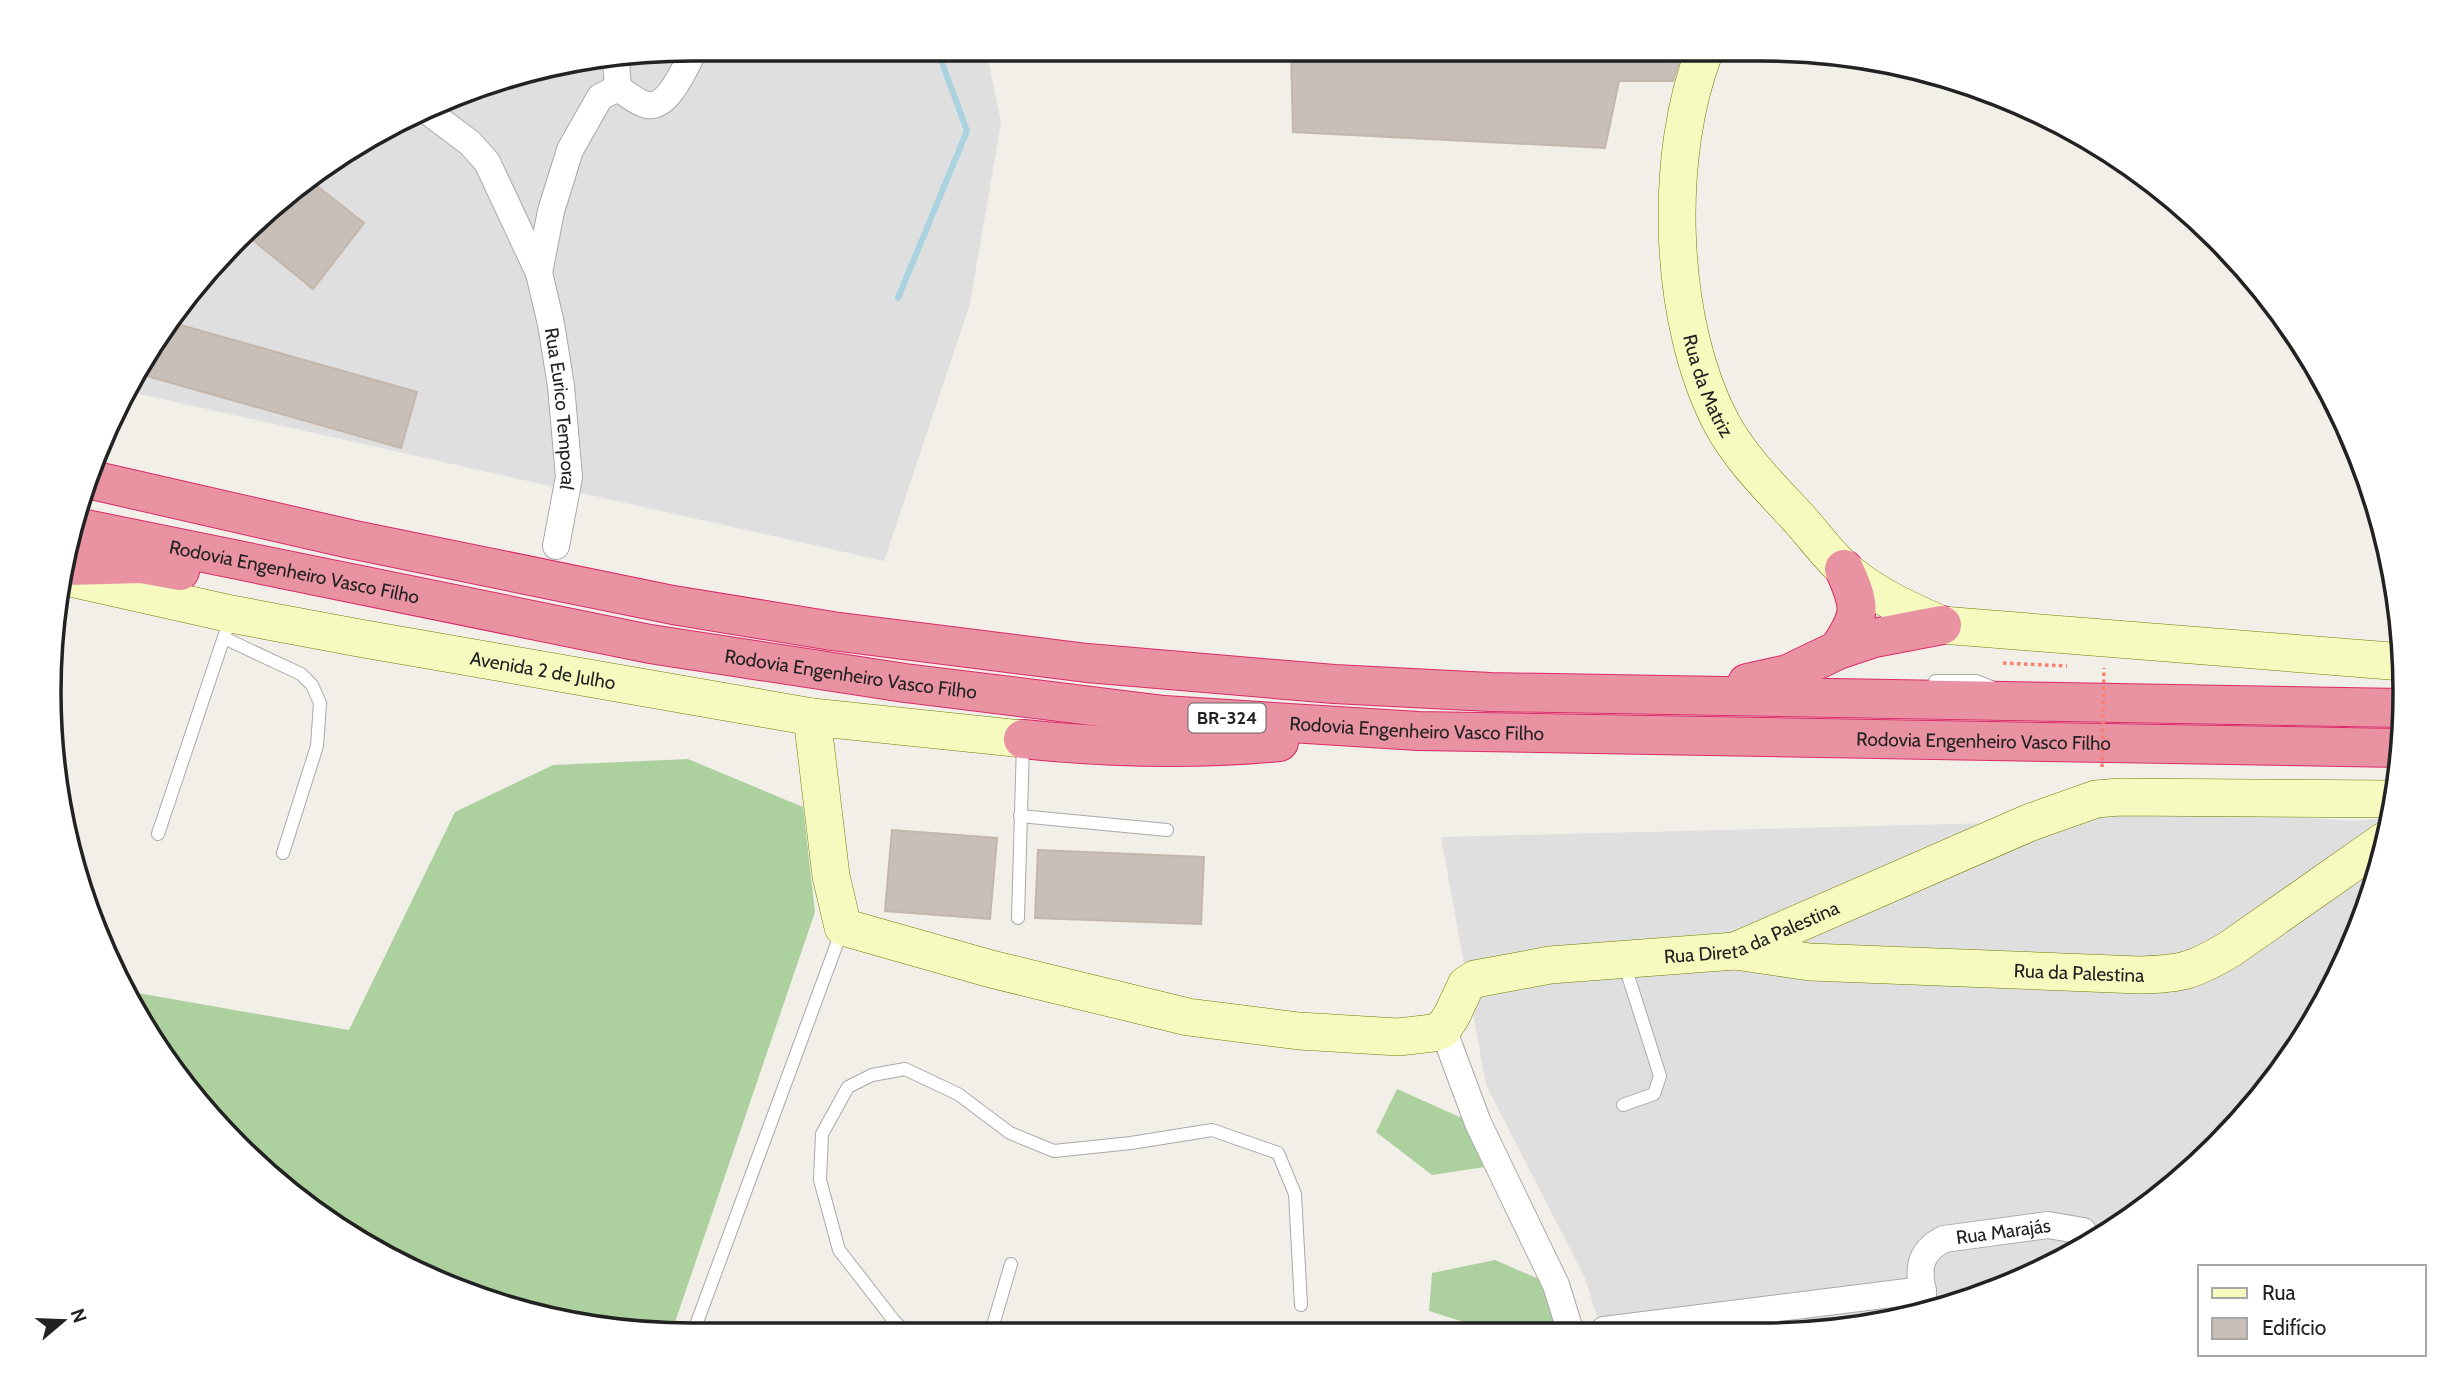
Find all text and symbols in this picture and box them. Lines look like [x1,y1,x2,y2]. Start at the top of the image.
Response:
street label: Rua Eurico Temporal [540,326,580,493]
street label: Rua da Matriz [1678,332,1738,442]
street label: Rodovia Engenheiro Vasco Filho [167,535,421,609]
street label: Rodovia Engenheiro Vasco Filho [723,645,978,704]
street label: Avenida 2 de Julho [468,647,617,695]
road number: BR-324 [1188,704,1266,732]
street label: Rodovia Engenheiro Vasco Filho [1289,712,1544,745]
street label: Rodovia Engenheiro Vasco Filho [1856,728,2111,755]
street label: Rua Direta da Palestina [1663,896,1843,968]
street label: Rua da Palestina [2013,959,2145,987]
street label: Rua Marajás [1955,1214,2052,1249]
legend [2198,1265,2426,1356]
text: Rua [2262,1280,2296,1305]
north arrow [28,1286,98,1356]
text: N [66,1306,92,1326]
text: Edifício [2262,1315,2326,1340]

